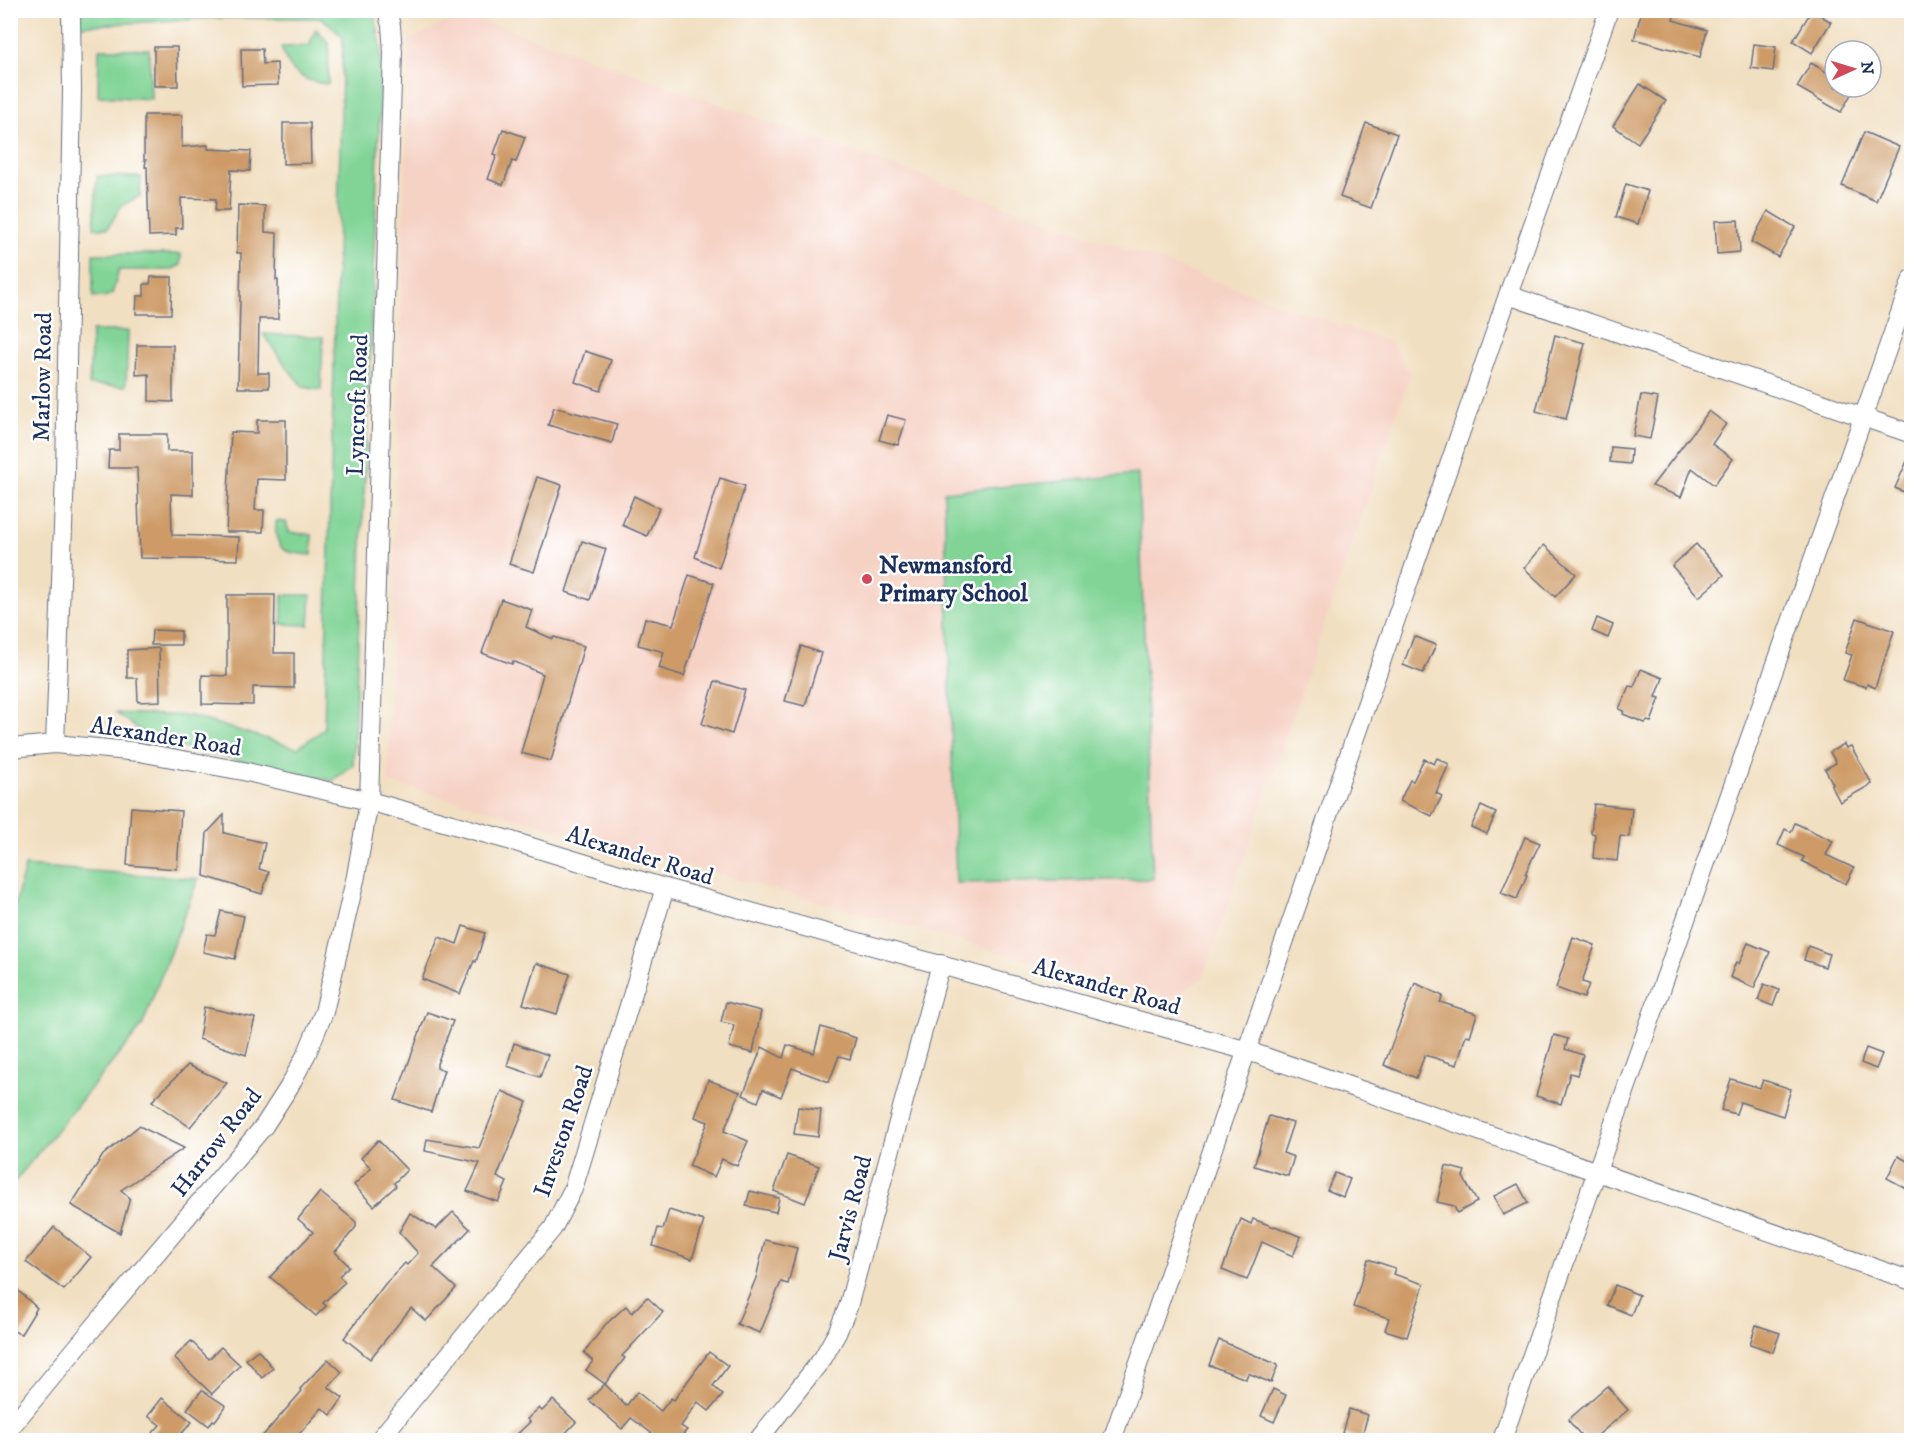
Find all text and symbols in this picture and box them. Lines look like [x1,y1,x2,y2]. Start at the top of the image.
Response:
north arrow [1823,39,1883,99]
text: N [1857,61,1877,75]
street label: Marlow Road [27,312,59,442]
street label: Lyncroft Road [341,334,375,476]
place label: Newmansford Primary School [879,551,1028,609]
marker: Newmansford Primary School [860,572,874,586]
street label: Alexander Road [88,710,244,764]
street label: Alexander Road [562,819,717,893]
street label: Alexander Road [1029,952,1184,1022]
street label: Investon Road [527,1061,601,1201]
street label: Harrow Road [165,1082,269,1203]
street label: Jarvis Road [822,1152,879,1266]

